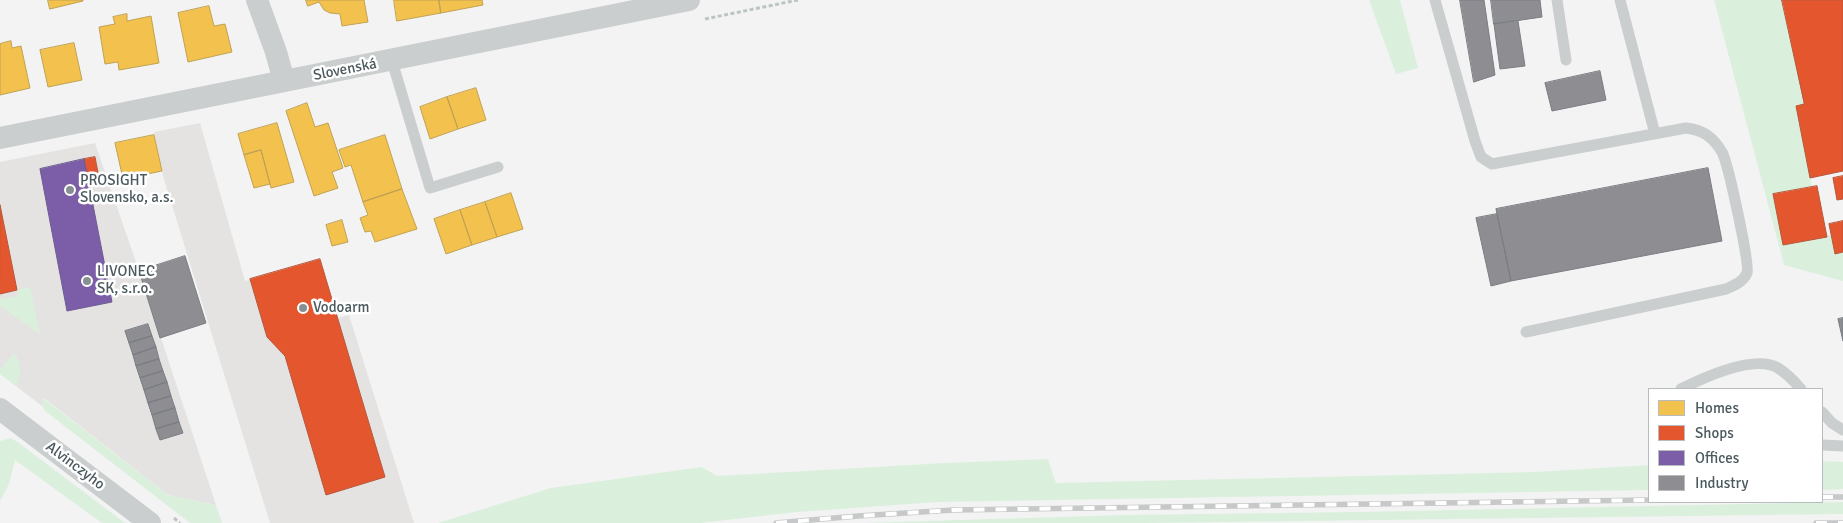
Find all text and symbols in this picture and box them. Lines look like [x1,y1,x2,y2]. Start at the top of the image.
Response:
street label: Slovenská [312,55,378,85]
place label: PROSIGHT Slovensko, a.s. [80,172,173,207]
marker: PROSIGHT Slovensko, a.s. [64,184,76,196]
place label: LIVONEC SK, s.r.o. [97,263,155,298]
marker: LIVONEC SK, s.r.o. [81,275,93,287]
place label: Vodoarm [313,299,369,317]
marker: Vodoarm [297,302,309,314]
legend [1648,388,1823,503]
text: Homes [1695,399,1739,417]
text: Shops [1695,424,1734,442]
street label: Alvinczyho [42,438,108,494]
text: Offices [1695,449,1739,467]
text: Industry [1695,474,1748,492]

